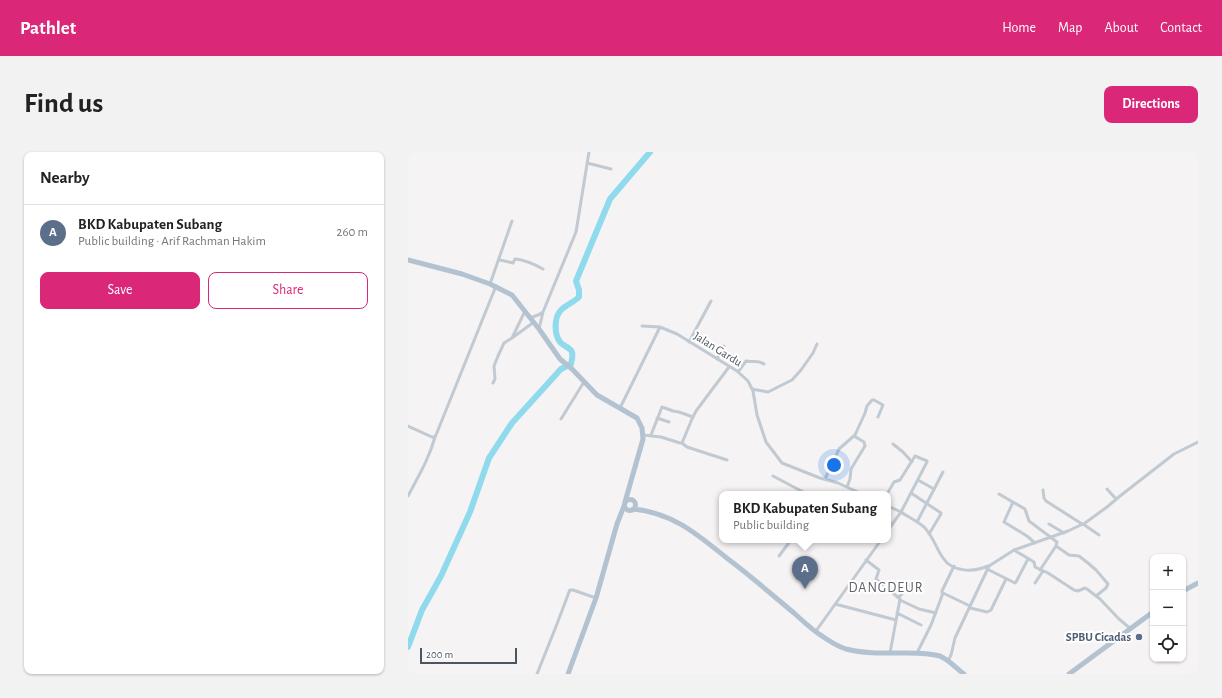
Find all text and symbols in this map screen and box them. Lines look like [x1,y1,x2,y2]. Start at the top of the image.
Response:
text: Pathlet [20,19,76,38]
text: Home [1002,21,1036,35]
text: Map [1058,21,1082,35]
text: About [1104,21,1138,35]
text: Contact [1160,21,1202,35]
button: Directions [1104,86,1198,123]
text: Find us [24,90,103,118]
text: Nearby [40,169,90,186]
text: BKD Kabupaten Subang [78,217,222,232]
text: A [49,226,57,239]
text: 260 m [337,226,368,239]
text: Public building · Arif Rachman Hakim [78,235,266,248]
button: Save [40,272,200,309]
button: Share [208,272,368,309]
street label: Jalan Gardu [692,330,744,368]
your location [824,455,844,475]
popup [719,491,891,543]
text: BKD Kabupaten Subang [733,501,877,516]
text: Public building [733,519,809,532]
map controls [1150,554,1186,662]
button: + [1150,554,1186,590]
pin: A [792,556,818,589]
district label: DANGDEUR [849,581,924,595]
button: − [1150,590,1186,626]
button: locate [1150,626,1186,662]
place label: SPBU Cicadas [1066,631,1131,643]
marker: SPBU Cicadas [1134,632,1144,642]
scale bar [420,646,517,665]
text: 200 m [426,649,453,660]

